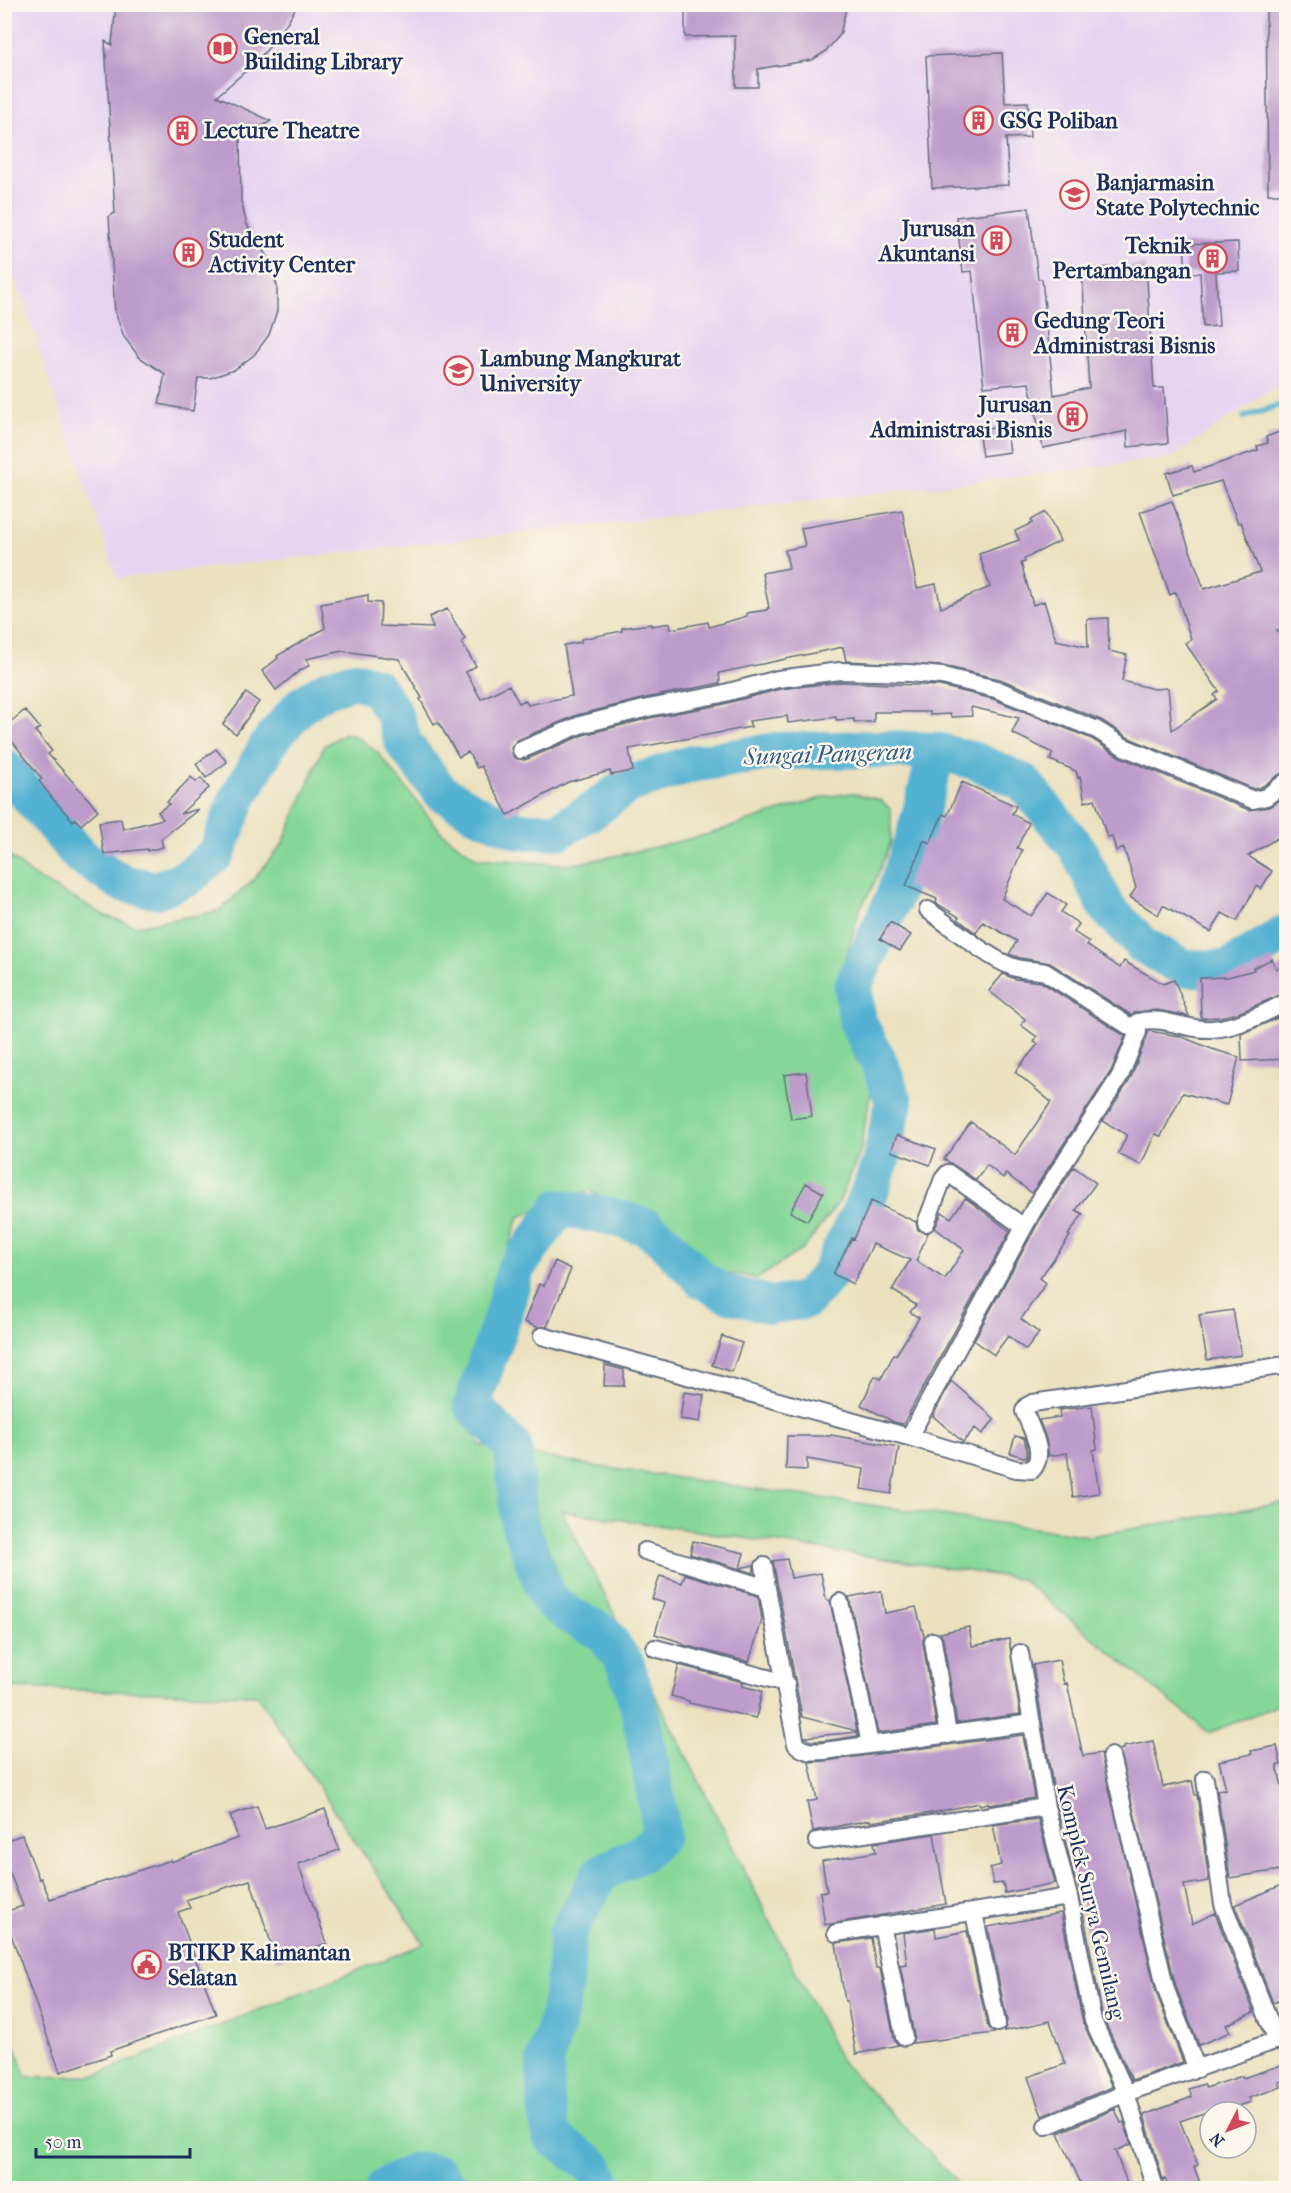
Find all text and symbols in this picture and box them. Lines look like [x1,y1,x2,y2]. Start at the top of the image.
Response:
place label: General Building Library [244,24,404,75]
library icon: General Building Library [207,33,239,65]
building icon: GSG Poliban [963,104,995,136]
place label: GSG Poliban [1000,108,1118,134]
building icon: Lecture Theatre [167,114,199,146]
place label: Lecture Theatre [204,118,360,144]
place label: Banjarmasin State Polytechnic [1096,170,1260,221]
school or university icon: Banjarmasin State Polytechnic [1059,179,1091,211]
place label: Jurusan Akuntansi [877,216,976,267]
building icon: Jurusan Akuntansi [980,225,1012,257]
place label: Student Activity Center [207,227,356,278]
place label: Teknik Pertambangan [1052,233,1192,284]
building icon: Student Activity Center [172,236,204,268]
building icon: Teknik Pertambangan [1196,242,1228,274]
place label: Gedung Teori Administrasi Bisnis [1032,308,1215,359]
building icon: Gedung Teori Administrasi Bisnis [997,317,1029,349]
place label: Lambung Mangkurat University [479,346,682,397]
school or university icon: Lambung Mangkurat University [443,355,475,387]
place label: Jurusan Administrasi Bisnis [869,392,1052,443]
building icon: Jurusan Administrasi Bisnis [1057,401,1089,433]
water label: Sungai Pangeran [742,737,913,771]
street label: Komplek Surya Gemilang [1051,1782,1131,2023]
place label: BTIKP Kalimantan Selatan [168,1940,351,1991]
public building icon: BTIKP Kalimantan Selatan [131,1949,163,1981]
north arrow [1198,2100,1258,2160]
scale bar [36,2121,190,2159]
text: N [1206,2128,1228,2151]
text: 50 m [45,2132,82,2153]

